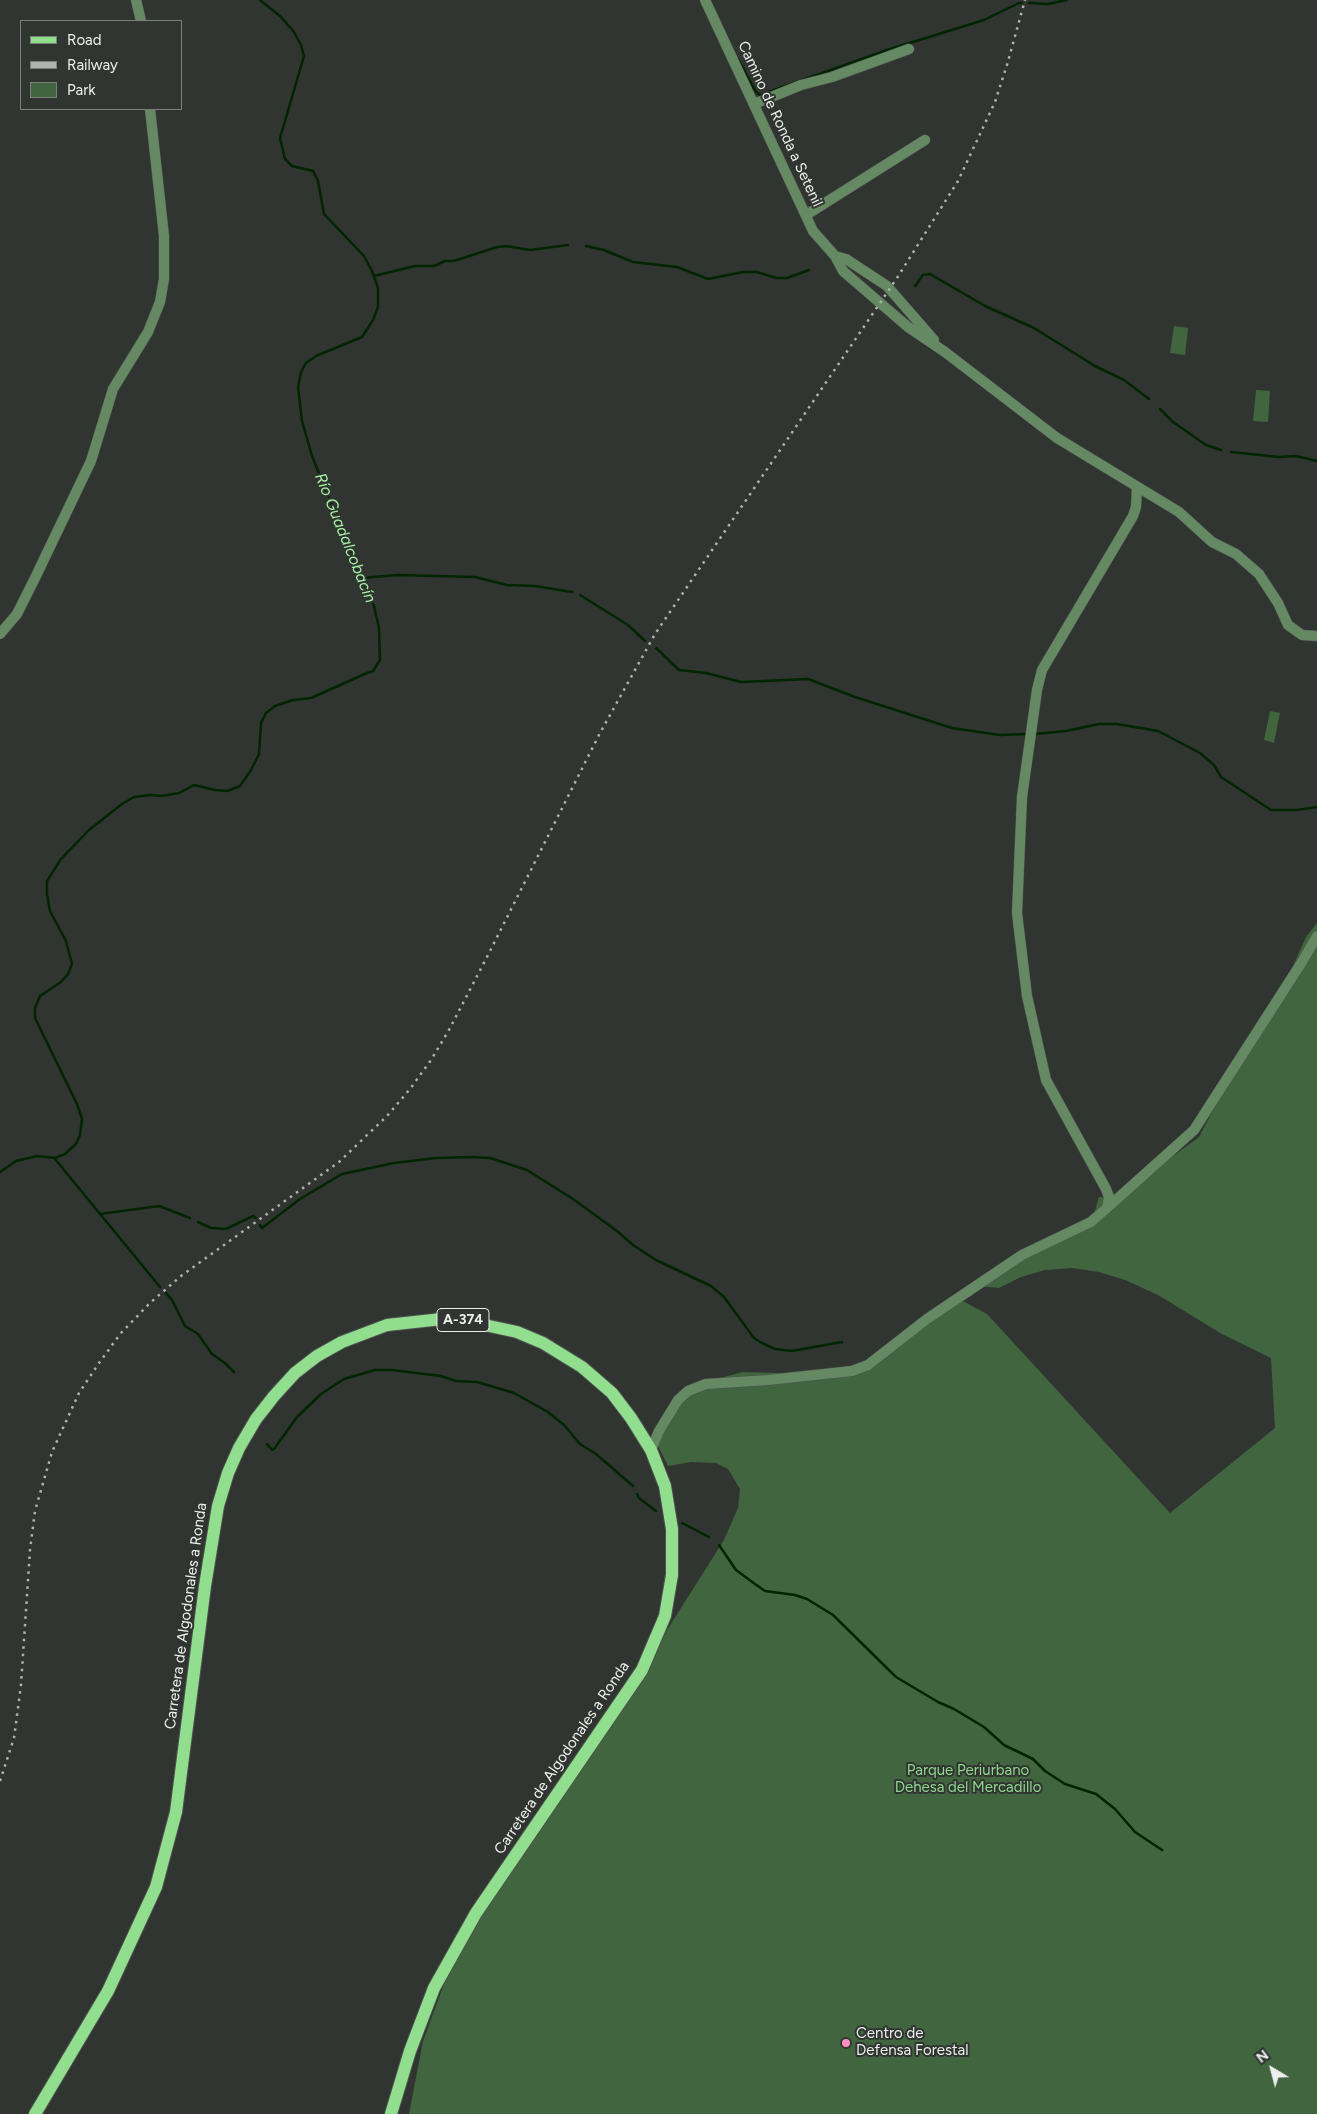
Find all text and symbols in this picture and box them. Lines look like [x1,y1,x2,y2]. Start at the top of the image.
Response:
legend [20,20,182,110]
text: Road [67,31,102,49]
street label: Camino de Ronda a Setenil [734,38,826,210]
text: Railway [67,56,118,74]
text: Park [67,81,96,99]
water label: Río Guadalcobacín [310,470,380,606]
road number: A-374 [437,1308,489,1332]
street label: Carretera de Algodonales a Ronda [161,1502,211,1730]
street label: Carretera de Algodonales a Ronda [491,1658,633,1858]
park label: Parque Periurbano Dehesa del Mercadillo [895,1762,1041,1797]
place label: Centro de Defensa Forestal [856,2025,968,2060]
marker: Centro de Defensa Forestal [840,2037,852,2049]
north arrow [1247,2044,1297,2094]
text: N [1253,2047,1272,2067]

